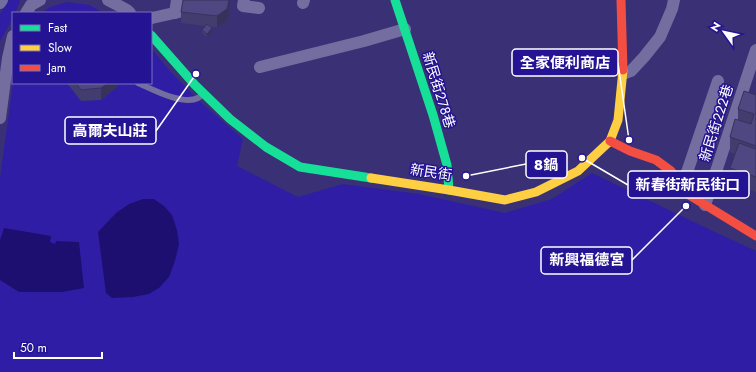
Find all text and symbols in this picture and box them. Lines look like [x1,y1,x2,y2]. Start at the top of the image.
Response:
legend [12,12,152,84]
north arrow [704,12,744,52]
text: Fast [48,19,67,37]
text: N [707,19,725,35]
text: Slow [48,39,73,57]
street label: 新民街278巷 [418,49,460,131]
callout: 全家便利商店 [512,49,618,76]
text: 全家便利商店 [520,52,610,74]
text: Jam [46,59,66,77]
street label: 新民街222巷 [694,82,738,164]
callout: 高爾夫山莊 [65,117,156,144]
text: 高爾夫山莊 [72,120,148,142]
callout: 8鍋 [526,151,567,178]
text: 8鍋 [534,154,558,176]
street label: 新民街 [409,159,453,185]
callout: 新春街新民街口 [628,171,749,198]
text: 新春街新民街口 [635,174,741,196]
callout: 新興福德宮 [541,247,632,274]
text: 新興福德宮 [549,249,625,271]
scale bar [14,334,102,360]
text: 50 m [20,339,47,357]

